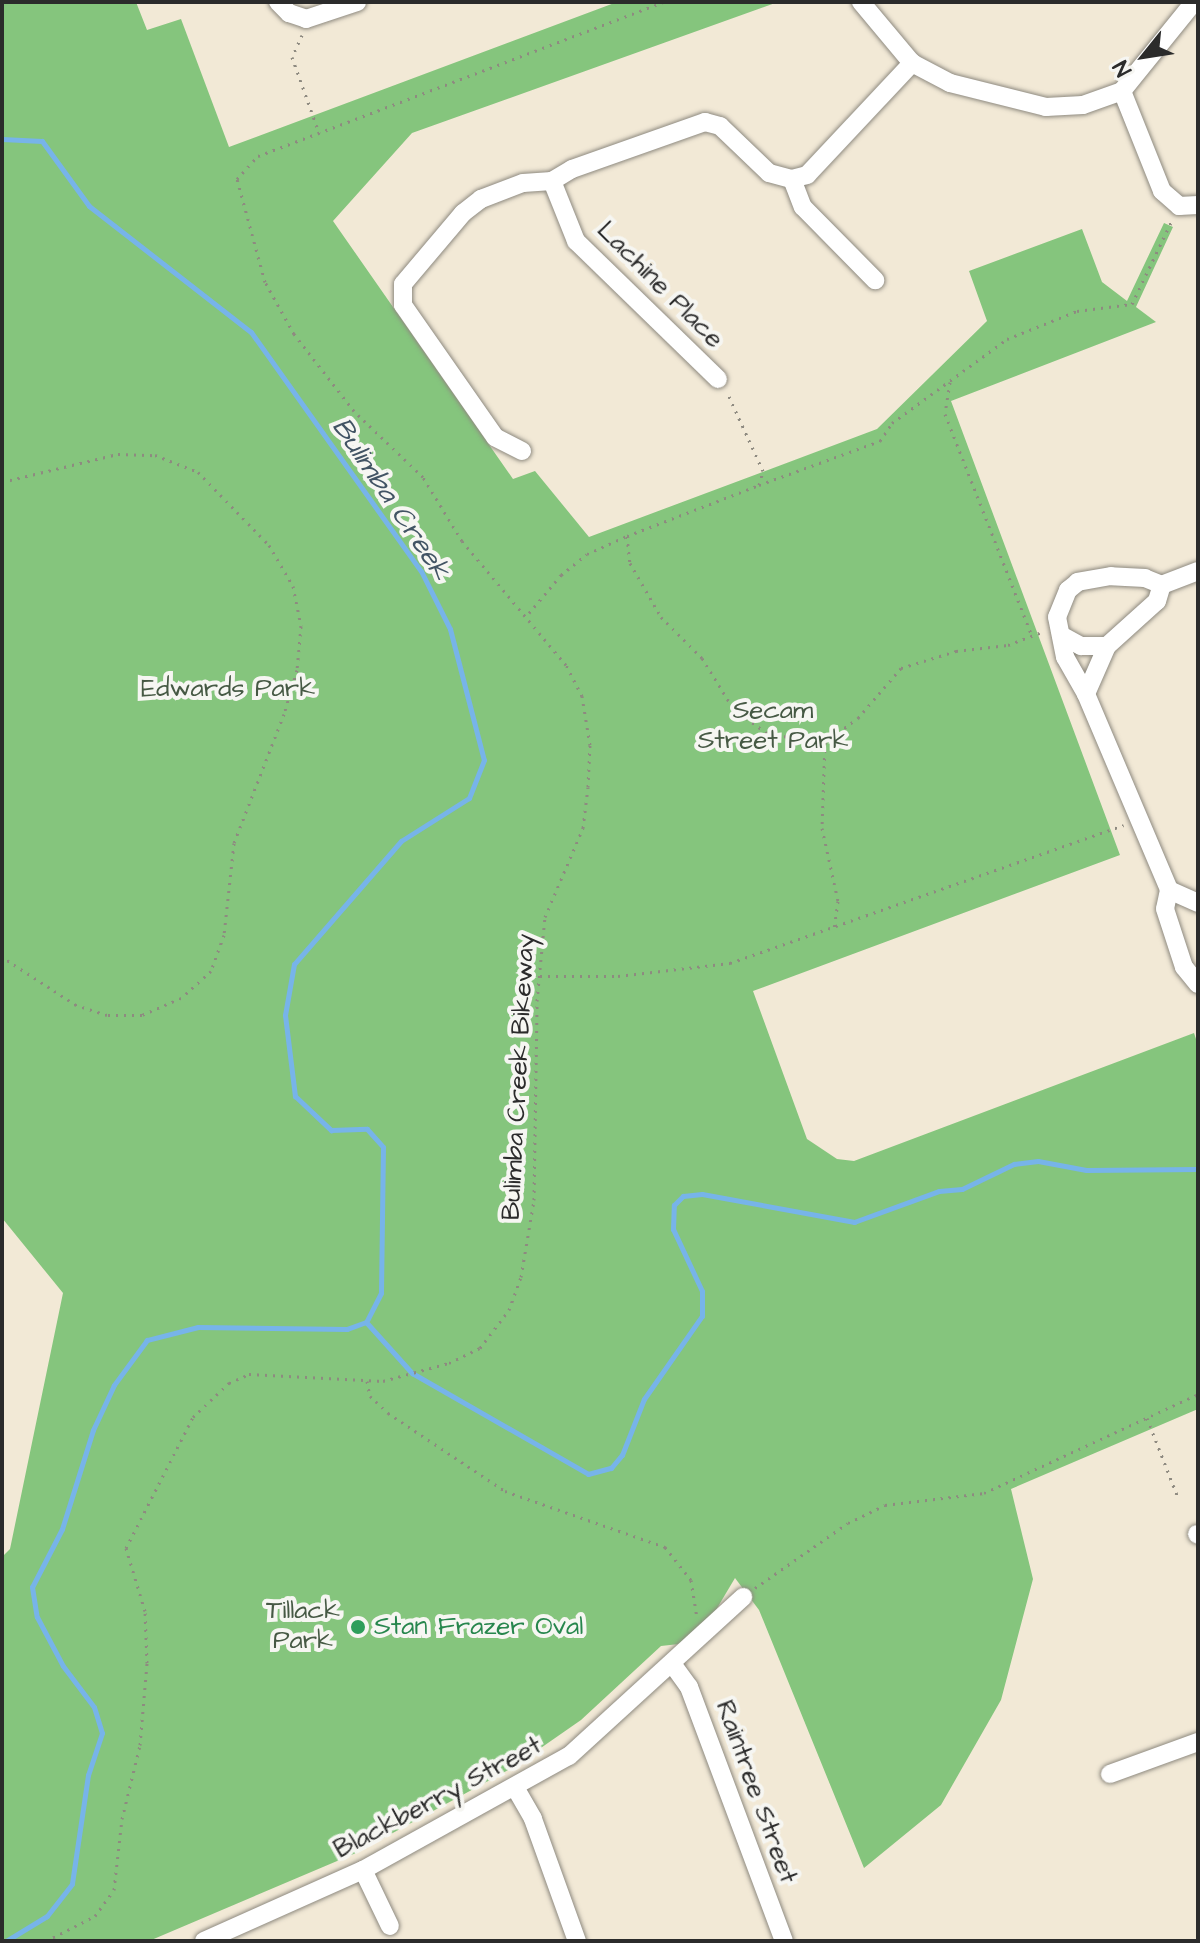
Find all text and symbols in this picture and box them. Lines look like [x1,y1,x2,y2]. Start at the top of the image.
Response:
north arrow [1104,16,1184,96]
text: N [1106,55,1140,82]
street label: Lachine Place [590,215,730,355]
water label: Bulimba Creek [324,411,458,587]
park label: Edwards Park [141,673,315,705]
park label: Secam Street Park [698,695,848,756]
street label: Bulimba Creek Bikeway [496,933,542,1221]
park label: Tillack Park [266,1595,340,1656]
place label: Stan Frazer Oval [374,1611,583,1643]
marker: Stan Frazer Oval [349,1618,367,1636]
street label: Raintree Street [708,1696,804,1888]
street label: Blackberry Street [329,1730,547,1866]

